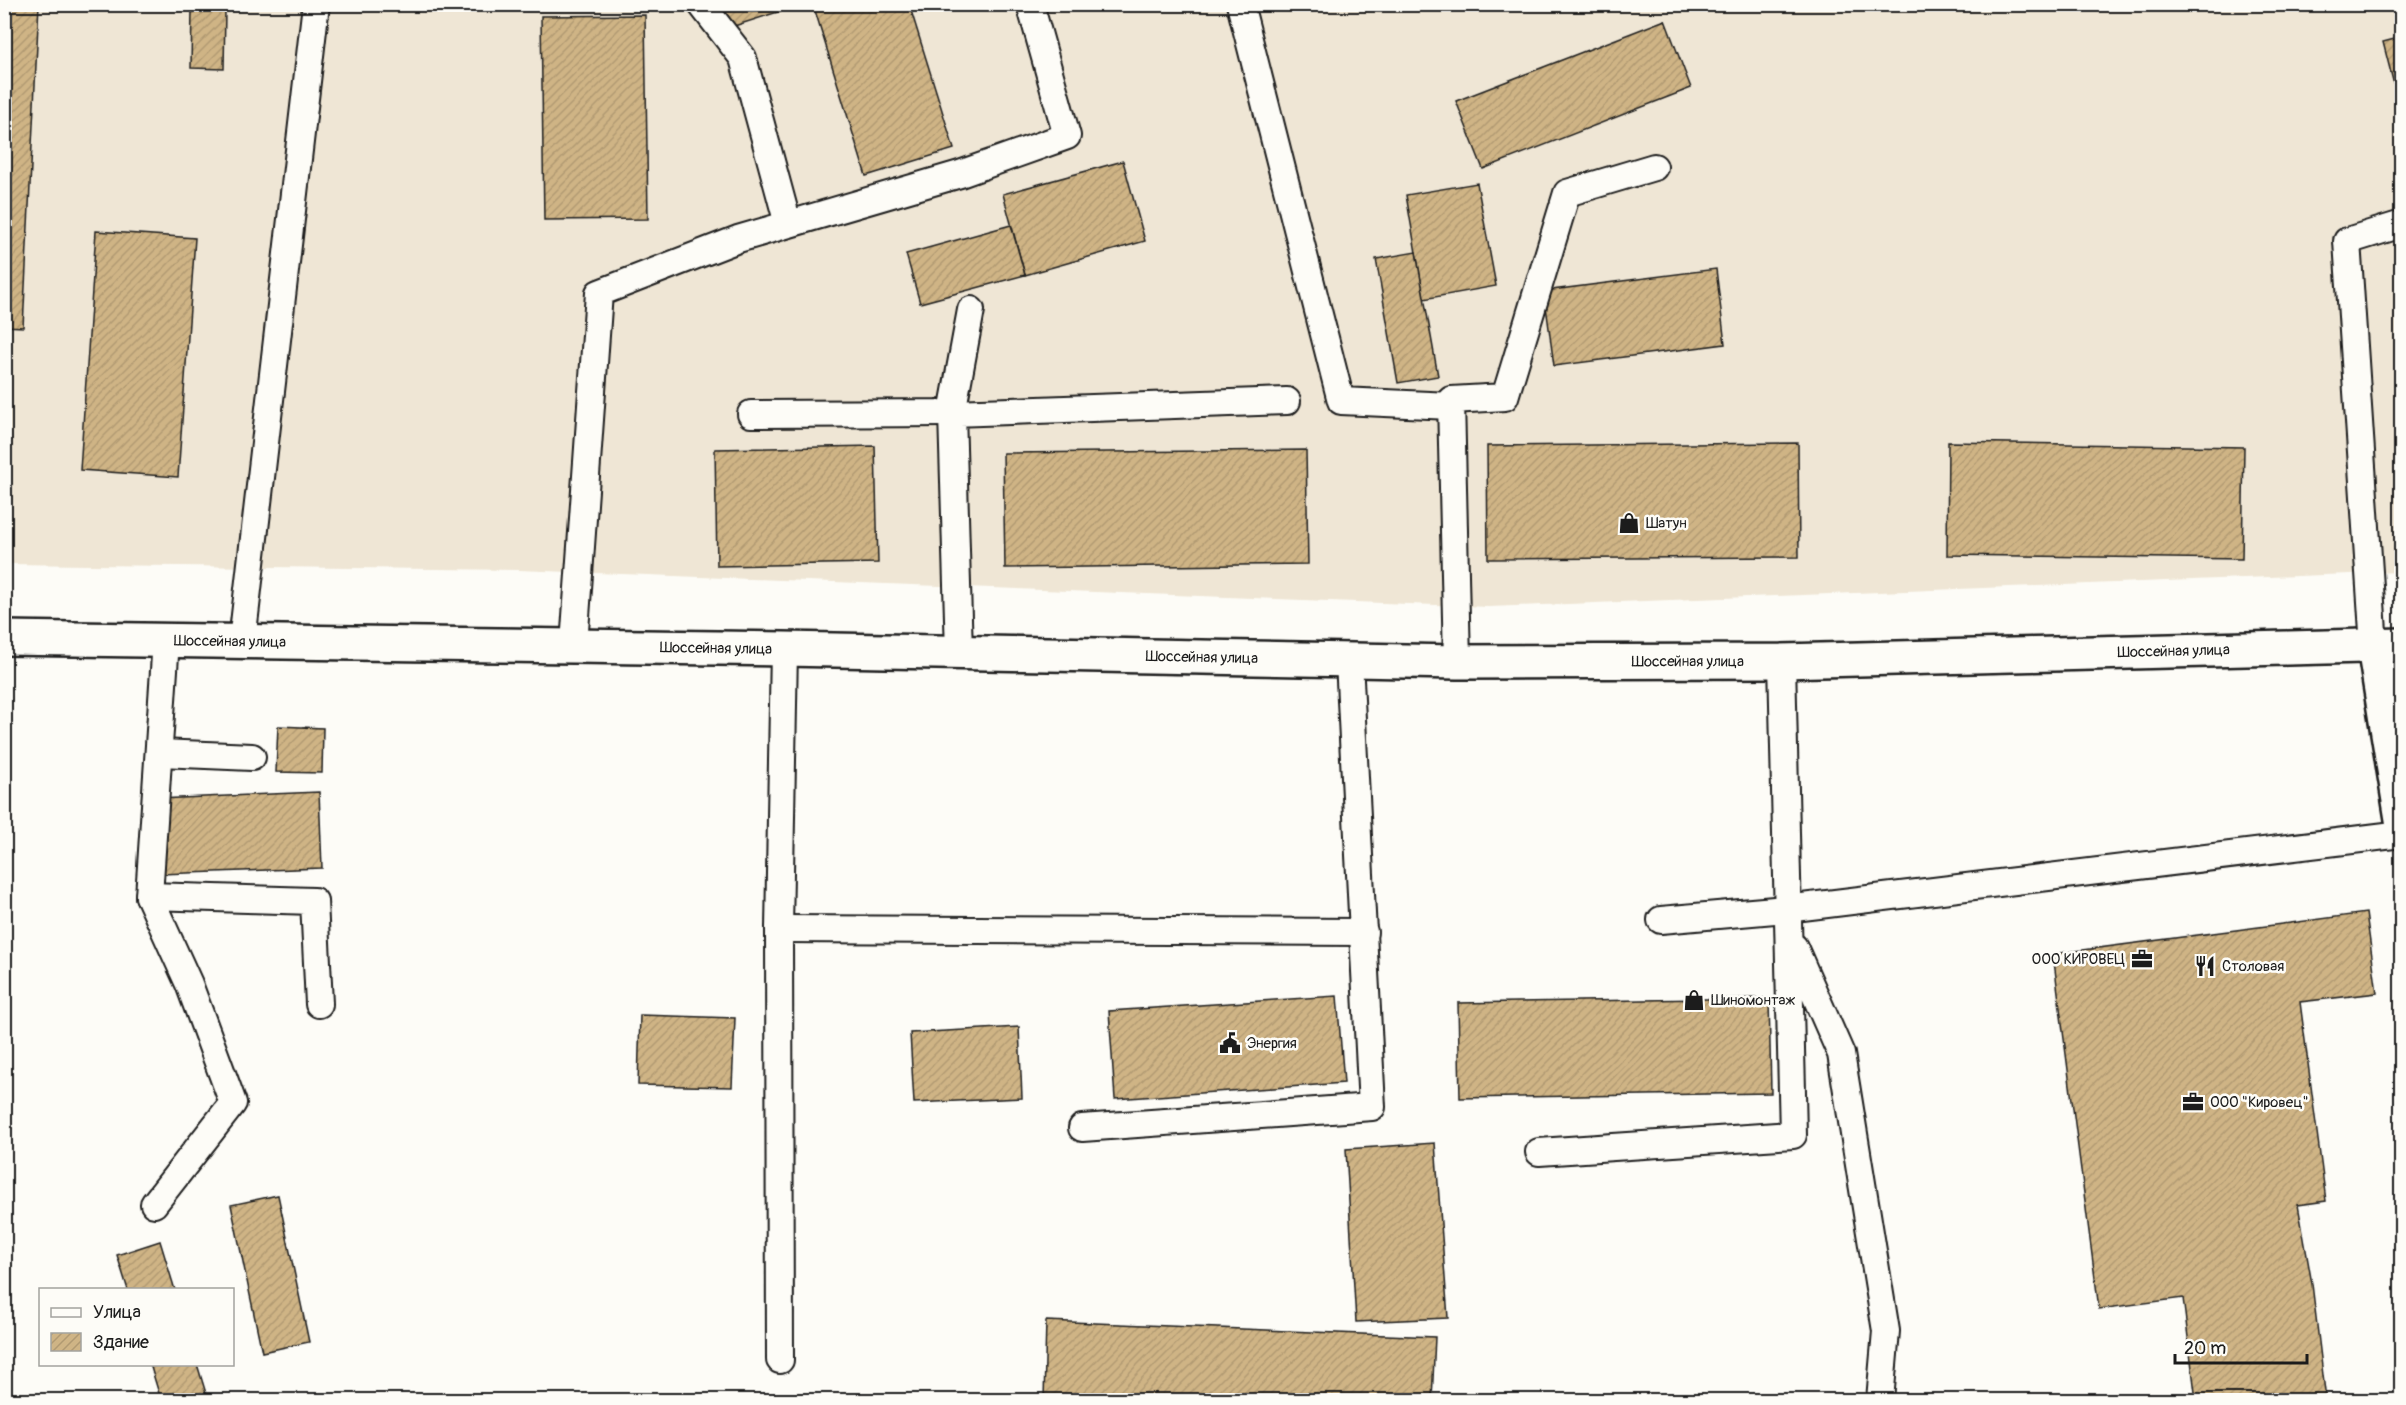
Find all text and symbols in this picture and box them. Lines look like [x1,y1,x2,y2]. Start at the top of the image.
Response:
shop icon: Шатун [1617,511,1641,535]
place label: Шатун [1646,514,1687,533]
street label: Шоссейная улица [174,631,286,652]
street label: Шоссейная улица [660,638,772,659]
street label: Шоссейная улица [2117,640,2230,662]
street label: Шоссейная улица [1145,647,1258,668]
street label: Шоссейная улица [1632,652,1744,671]
office icon: ООО КИРОВЕЦ [2130,947,2154,971]
place label: ООО КИРОВЕЦ [2032,950,2125,969]
restaurant icon: Столовая [2193,954,2217,978]
place label: Столовая [2222,957,2284,976]
shop icon: Шиномонтаж [1682,988,1706,1012]
place label: Шиномонтаж [1711,991,1795,1010]
public building icon: Энергия [1218,1031,1242,1055]
place label: Энергия [1247,1034,1297,1053]
office icon: ООО "Кировец" [2181,1090,2205,1114]
place label: ООО "Кировец" [2210,1093,2309,1112]
legend [39,1288,234,1366]
text: Улица [93,1301,141,1324]
scale bar [2175,1327,2307,1365]
text: Здание [93,1331,149,1354]
text: 20 m [2184,1337,2226,1360]

